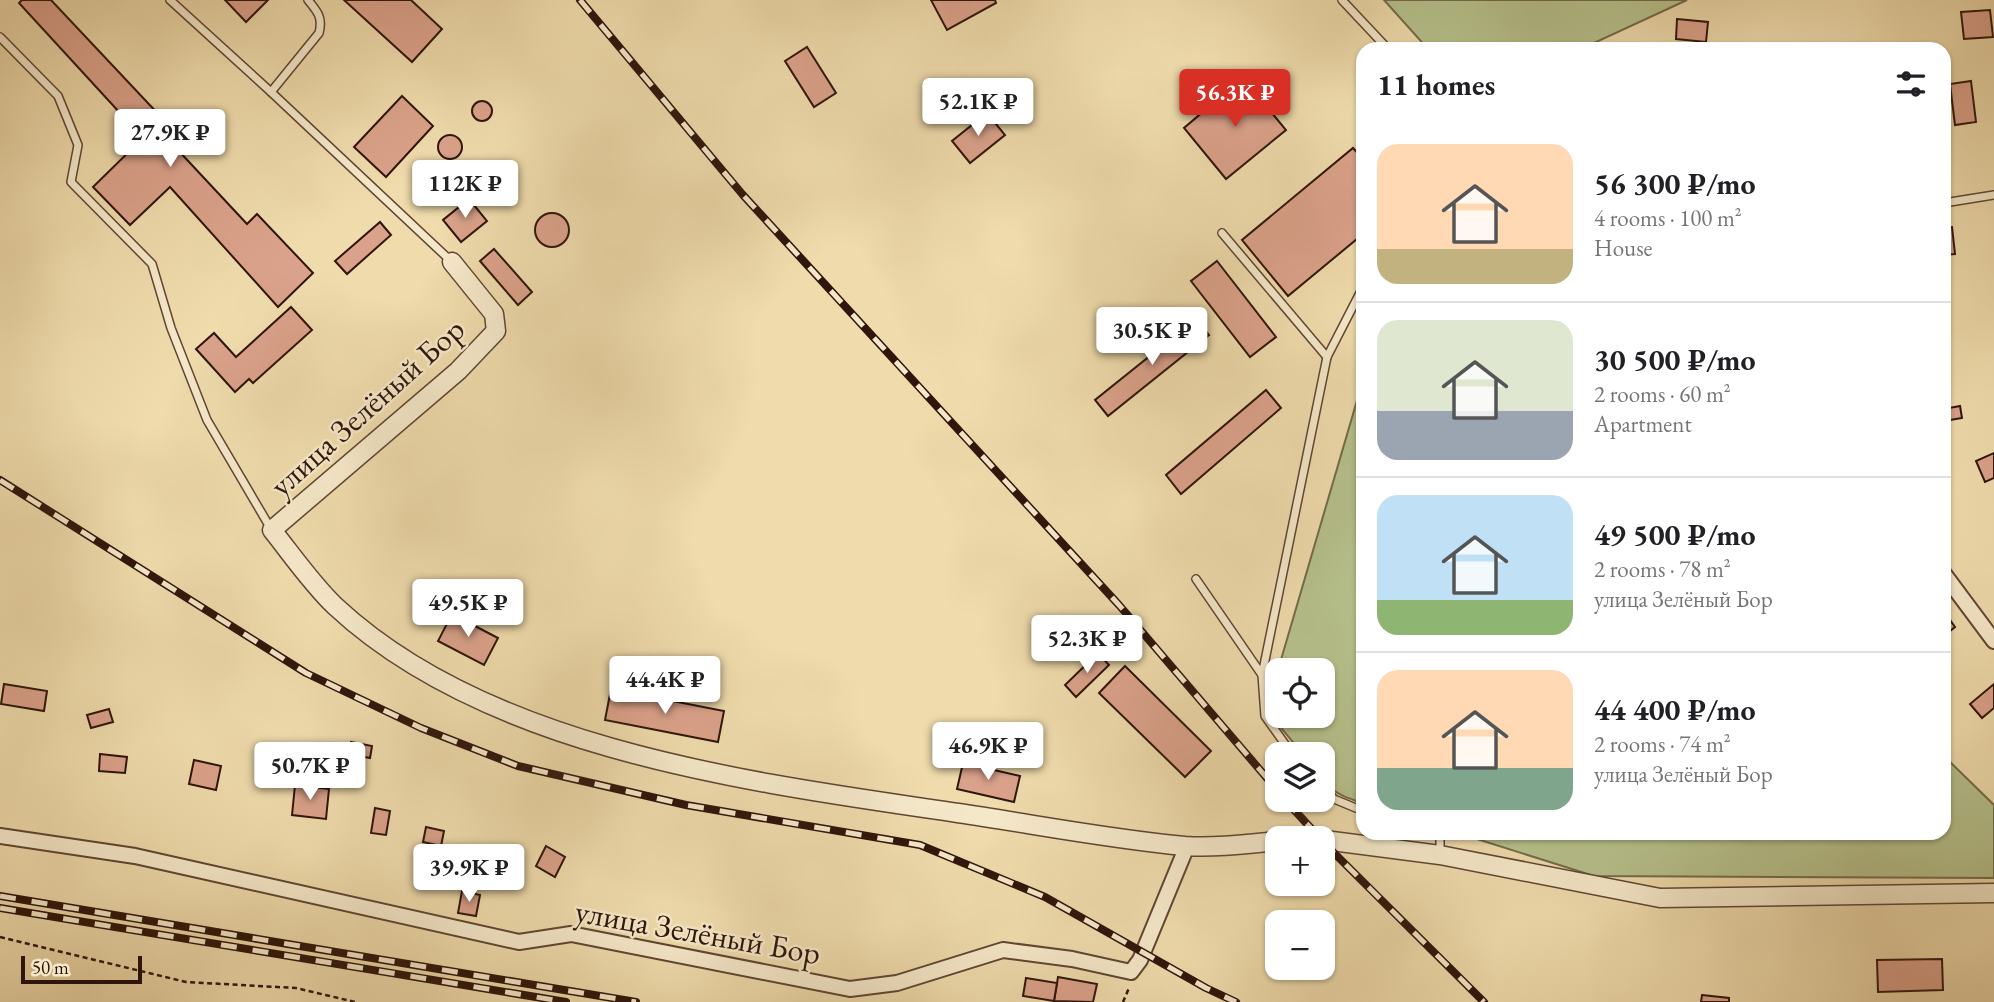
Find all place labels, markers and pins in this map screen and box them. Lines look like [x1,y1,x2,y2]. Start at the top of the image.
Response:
pin: 56.3K ₽ [1170,69,1300,129]
pin: 52.1K ₽ [913,78,1043,138]
pin: 27.9K ₽ [105,110,235,169]
pin: 112K ₽ [408,160,522,220]
pin: 30.5K ₽ [1087,308,1217,367]
pin: 49.5K ₽ [403,580,533,639]
pin: 52.3K ₽ [1022,616,1152,675]
pin: 44.4K ₽ [600,656,730,716]
pin: 46.9K ₽ [923,722,1053,782]
pin: 50.7K ₽ [245,742,375,802]
pin: 39.9K ₽ [404,844,534,904]

